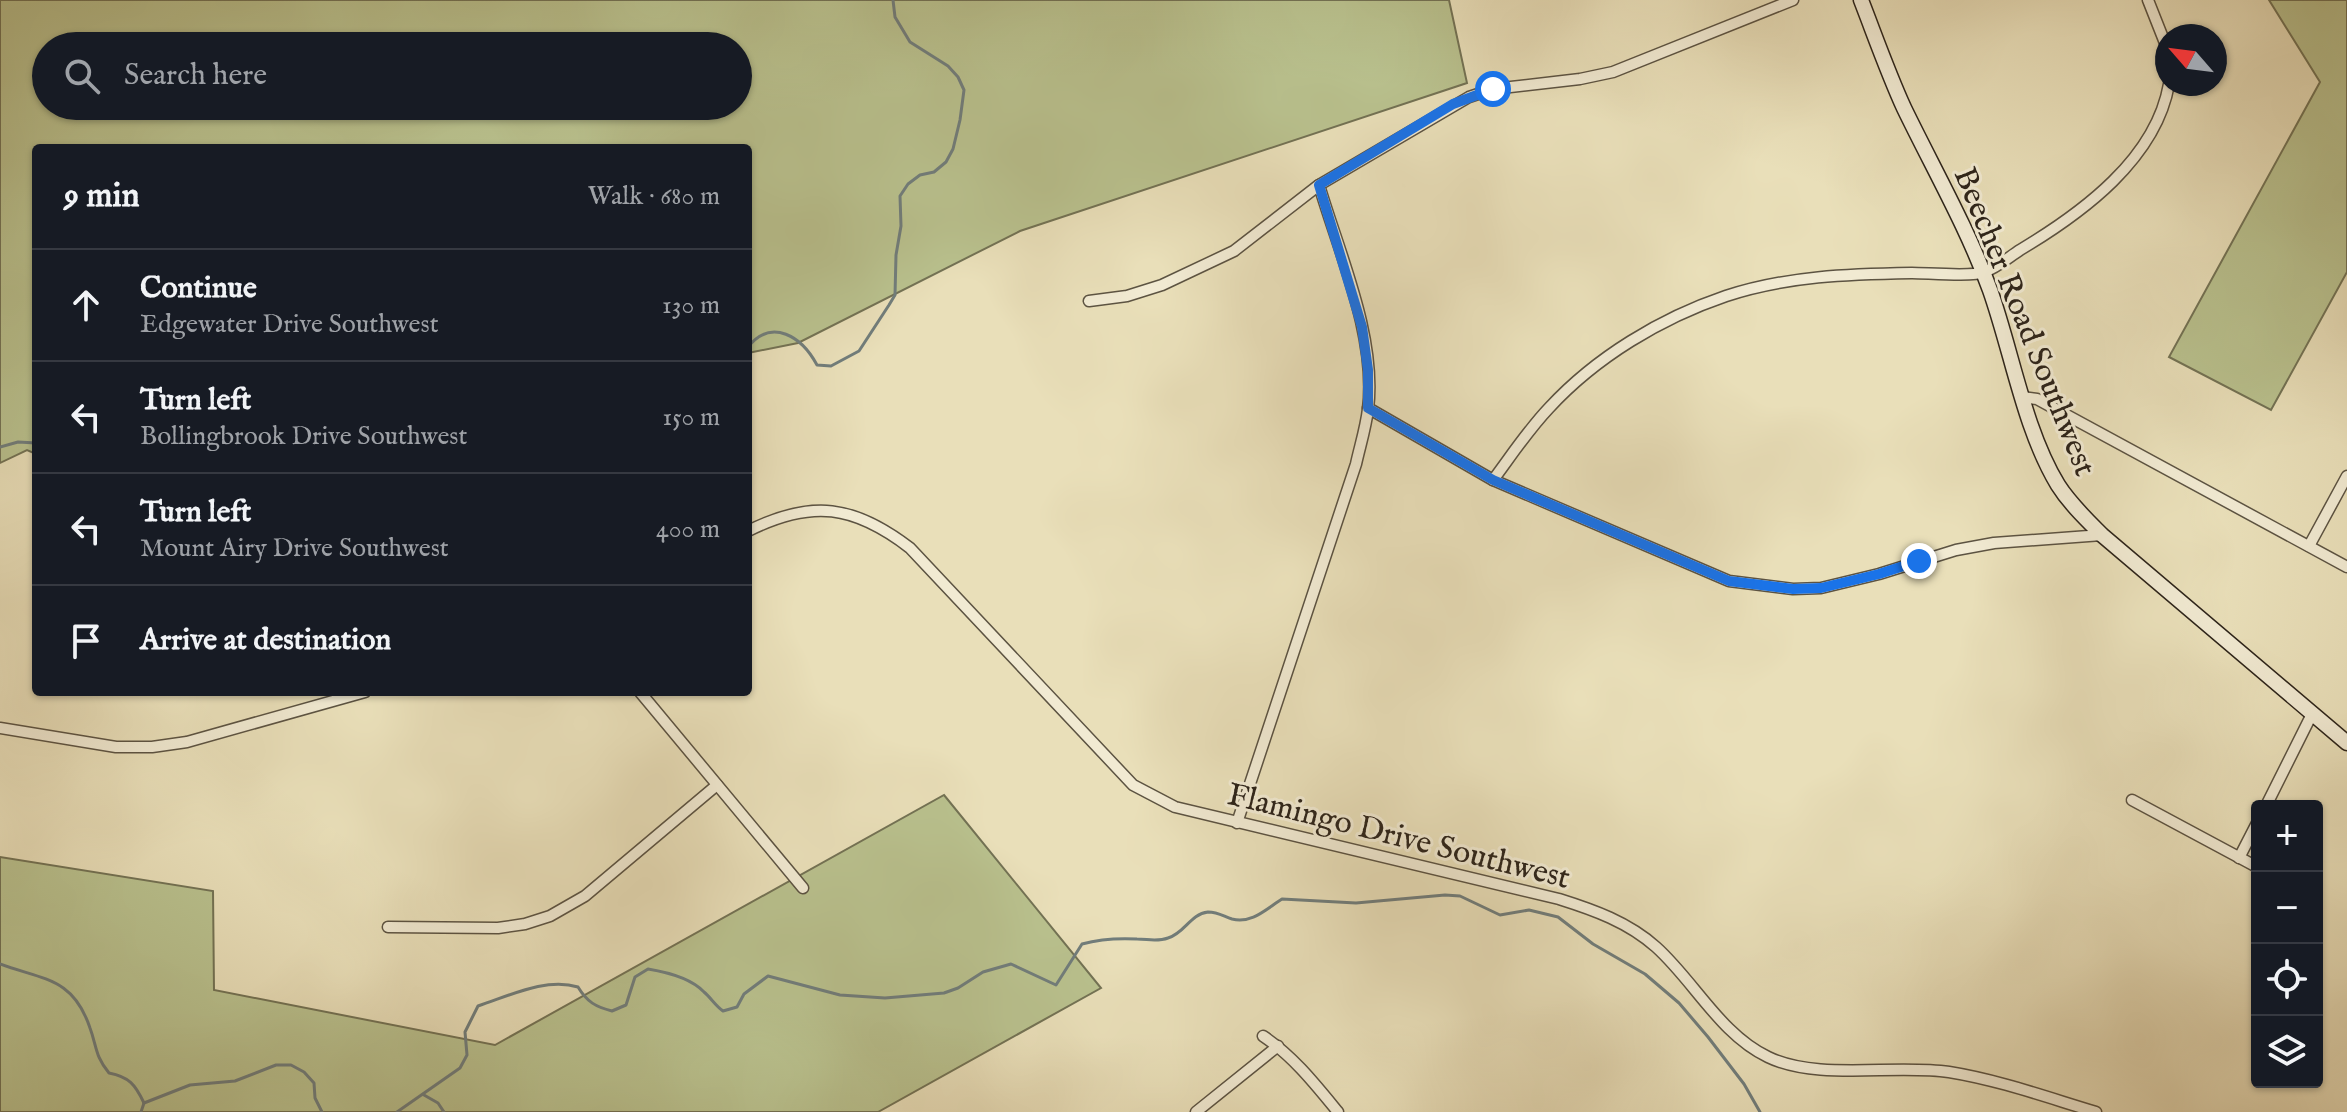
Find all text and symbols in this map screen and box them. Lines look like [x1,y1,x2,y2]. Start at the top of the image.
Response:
north arrow [2155,24,2227,96]
search box [32,32,752,120]
icon: search [60,54,104,98]
text: Search here [124,57,267,95]
route start [1475,71,1511,107]
street label: Beecher Road Southwest [1943,162,2104,482]
text: 9 min [64,175,140,218]
text: Walk · 680 m [588,180,720,213]
text: Continue [140,270,257,308]
icon: ahead [64,283,108,327]
text: 130 m [662,289,720,322]
text: Edgewater Drive Southwest [140,308,439,341]
text: Turn left [140,382,251,420]
icon: left [64,395,108,439]
text: 150 m [662,401,720,434]
text: Bollingbrook Drive Southwest [140,420,467,453]
text: Turn left [140,494,251,532]
icon: left [64,507,108,551]
text: 400 m [656,513,720,546]
text: Mount Airy Drive Southwest [140,532,449,565]
route end [1901,543,1937,579]
icon: arrive [64,619,108,663]
text: Arrive at destination [140,622,391,660]
street label: Flamingo Drive Southwest [1223,775,1574,900]
map controls [2251,800,2323,1088]
button: + [2251,800,2323,872]
button: − [2251,872,2323,944]
button: locate [2251,944,2323,1016]
button: layers [2251,1016,2323,1088]

